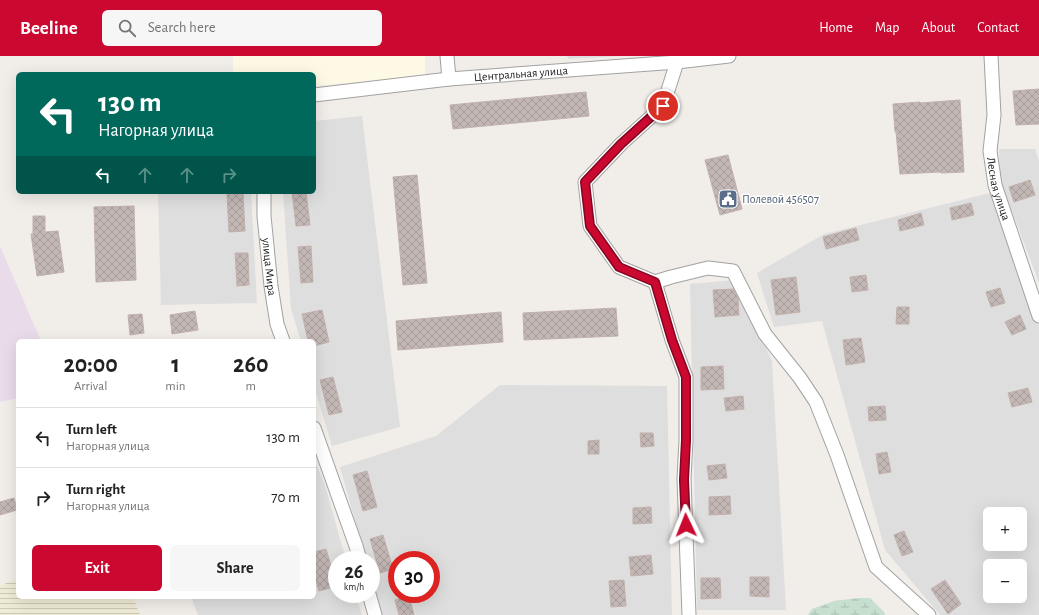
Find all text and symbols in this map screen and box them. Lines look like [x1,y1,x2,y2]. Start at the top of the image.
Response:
search box [102,10,382,46]
icon: search [116,17,138,39]
text: Beeline [20,19,78,38]
text: Search here [148,20,216,35]
text: Home [819,21,853,35]
text: Map [875,21,899,35]
text: About [921,21,955,35]
text: Contact [977,21,1019,35]
street label: Центральная улица [473,64,569,83]
icon: left [32,88,84,140]
text: 130 m [98,89,162,117]
pin [646,89,680,123]
icon: arrive [652,95,674,117]
text: Нагорная улица [98,122,214,140]
street label: Лесная улица [985,156,1013,222]
icon: left [92,164,114,186]
icon: ahead [134,164,156,186]
icon: ahead [176,164,198,186]
icon: right [218,164,240,186]
public building icon: Полевой 456507 [717,188,739,210]
place label: Полевой 456507 [742,193,819,205]
street label: улица Мира [259,236,279,297]
text: 20:00 [64,353,118,377]
text: 1 [171,353,180,377]
text: 260 [233,353,268,377]
text: Arrival [74,380,107,393]
text: min [165,380,186,393]
text: m [246,380,256,393]
text: Turn left [66,422,117,437]
icon: left [32,427,54,449]
text: 130 m [266,430,300,445]
text: Нагорная улица [66,440,150,453]
text: Turn right [66,482,125,497]
icon: right [32,487,54,509]
text: 70 m [271,490,300,505]
text: Нагорная улица [66,500,150,513]
position arrow [665,504,707,546]
map controls [983,507,1027,603]
button: + [983,507,1027,551]
button: Exit [32,545,162,591]
button: Share [170,545,300,591]
speed limit sign: 30 [388,551,440,603]
button: − [983,559,1027,603]
text: 26 [344,562,364,582]
text: km/h [344,582,364,592]

